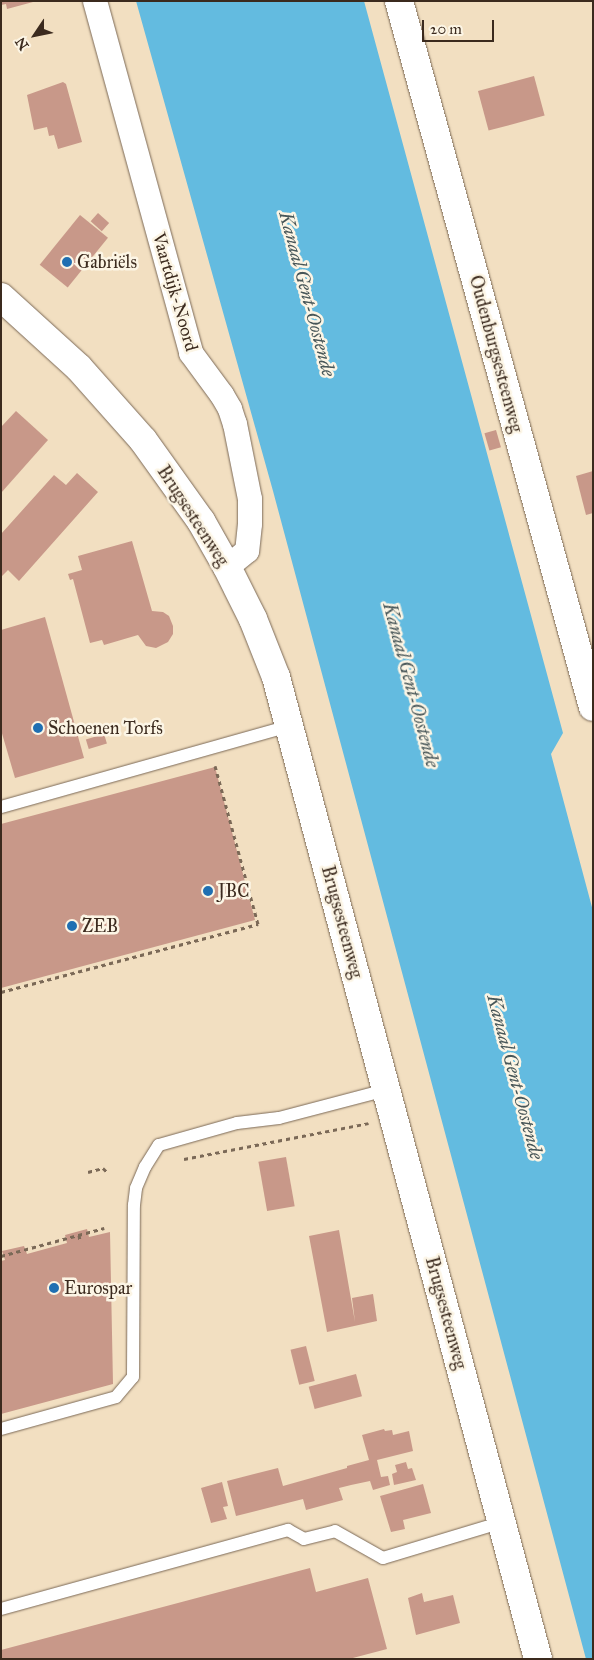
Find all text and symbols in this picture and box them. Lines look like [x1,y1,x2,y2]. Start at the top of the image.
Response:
north arrow [10,10,60,60]
scale bar [424,10,496,42]
text: 20 m [430,20,462,38]
text: N [12,34,33,53]
water label: Kanaal Gent-Oostende [274,209,340,379]
street label: Vaartdijk-Noord [148,230,202,354]
place label: Gabriëls [77,251,137,273]
marker: Gabriëls [61,256,73,268]
street label: Oudenburgsesteenweg [465,273,527,435]
street label: Brugsesteenweg [152,462,234,570]
water label: Kanaal Gent-Oostende [378,600,444,770]
place label: Schoenen Torfs [48,717,163,739]
marker: Schoenen Torfs [32,722,44,734]
street label: Brugsesteenweg [317,863,367,981]
place label: JBC [218,880,249,902]
marker: JBC [202,885,214,897]
place label: ZEB [82,915,118,937]
marker: ZEB [66,920,78,932]
water label: Kanaal Gent-Oostende [482,992,548,1162]
street label: Brugsesteenweg [421,1254,471,1372]
place label: Eurospar [64,1277,132,1299]
marker: Eurospar [48,1282,60,1294]

